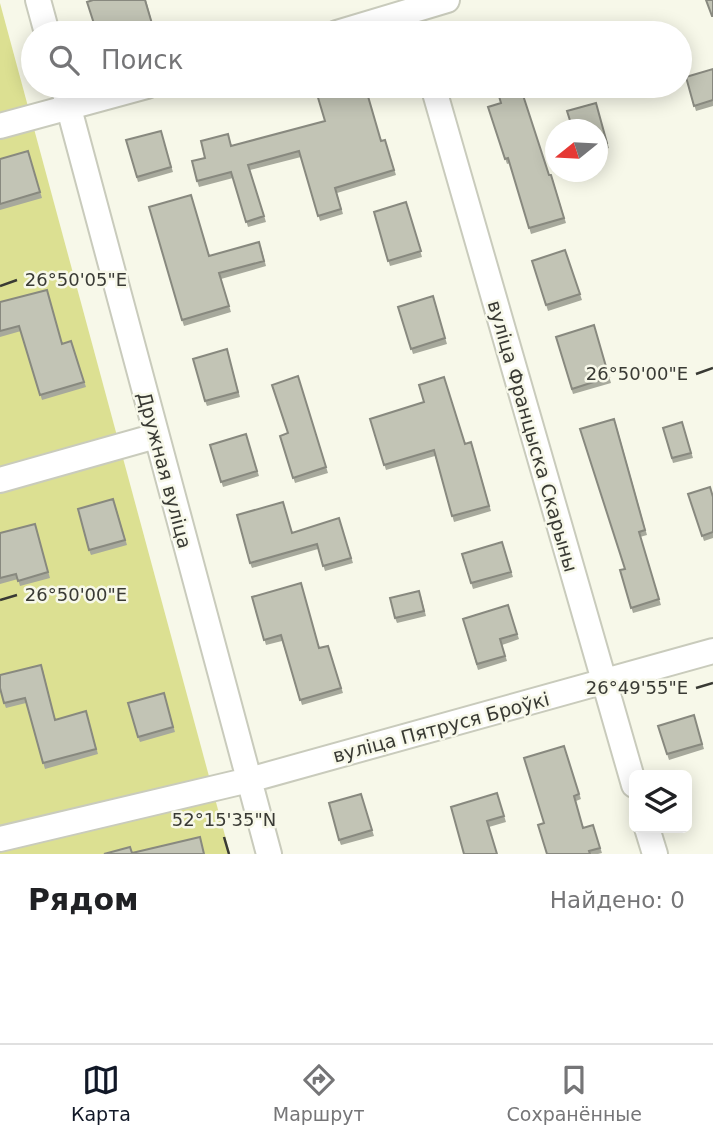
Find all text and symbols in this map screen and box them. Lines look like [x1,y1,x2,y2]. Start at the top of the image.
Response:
search box [21,21,692,98]
icon: search [45,41,83,79]
text: Поиск [101,45,183,75]
north arrow [545,119,608,182]
text: 26°50'05"E [25,269,127,290]
street label: вуліца Францыска Скарыны [484,298,582,574]
text: 26°50'00"E [586,363,688,384]
street label: Дружная вуліца [134,389,196,551]
text: 26°50'00"E [25,584,127,605]
text: 26°49'55"E [586,677,688,698]
street label: вуліца Пятруся Броўкі [330,687,552,767]
map controls [629,770,692,833]
button: layers [629,770,692,833]
text: 52°15'35"N [172,809,276,830]
text: Рядом [28,882,139,917]
text: Найдено: 0 [550,887,685,913]
tab: Карта [71,1061,131,1125]
tab: Маршрут [273,1061,365,1125]
tab: Сохранённые [507,1061,642,1125]

